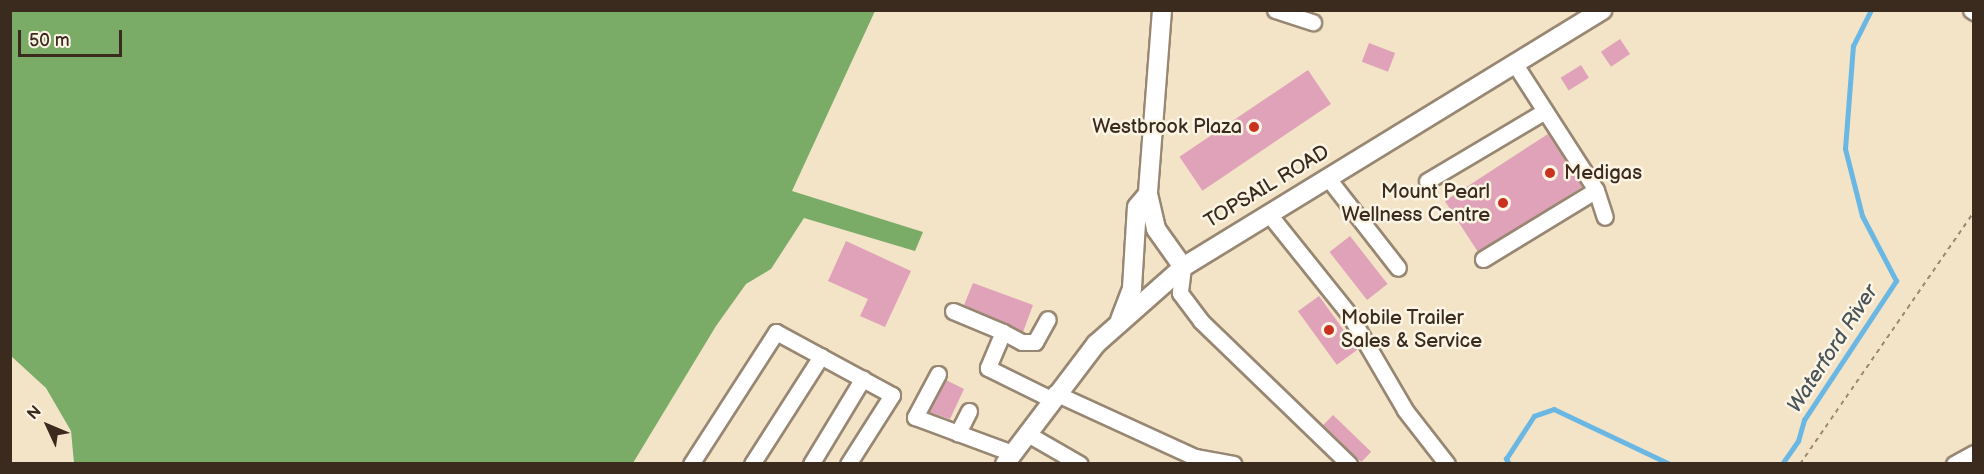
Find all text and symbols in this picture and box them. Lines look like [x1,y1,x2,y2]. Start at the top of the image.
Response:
scale bar [21,18,124,56]
text: 50 m [29,30,70,51]
place label: Westbrook Plaza [1092,115,1242,139]
marker: Westbrook Plaza [1247,120,1261,134]
street label: TOPSAIL ROAD [1200,140,1334,234]
place label: Medigas [1564,161,1642,185]
marker: Medigas [1541,164,1559,182]
place label: Mount Pearl Wellness Centre [1342,180,1490,227]
marker: Mount Pearl Wellness Centre [1494,194,1512,212]
water label: Waterford River [1782,280,1884,418]
place label: Mobile Trailer Sales & Service [1341,306,1483,353]
marker: Mobile Trailer Sales & Service [1322,323,1336,337]
north arrow [18,396,78,456]
text: N [24,402,46,424]

